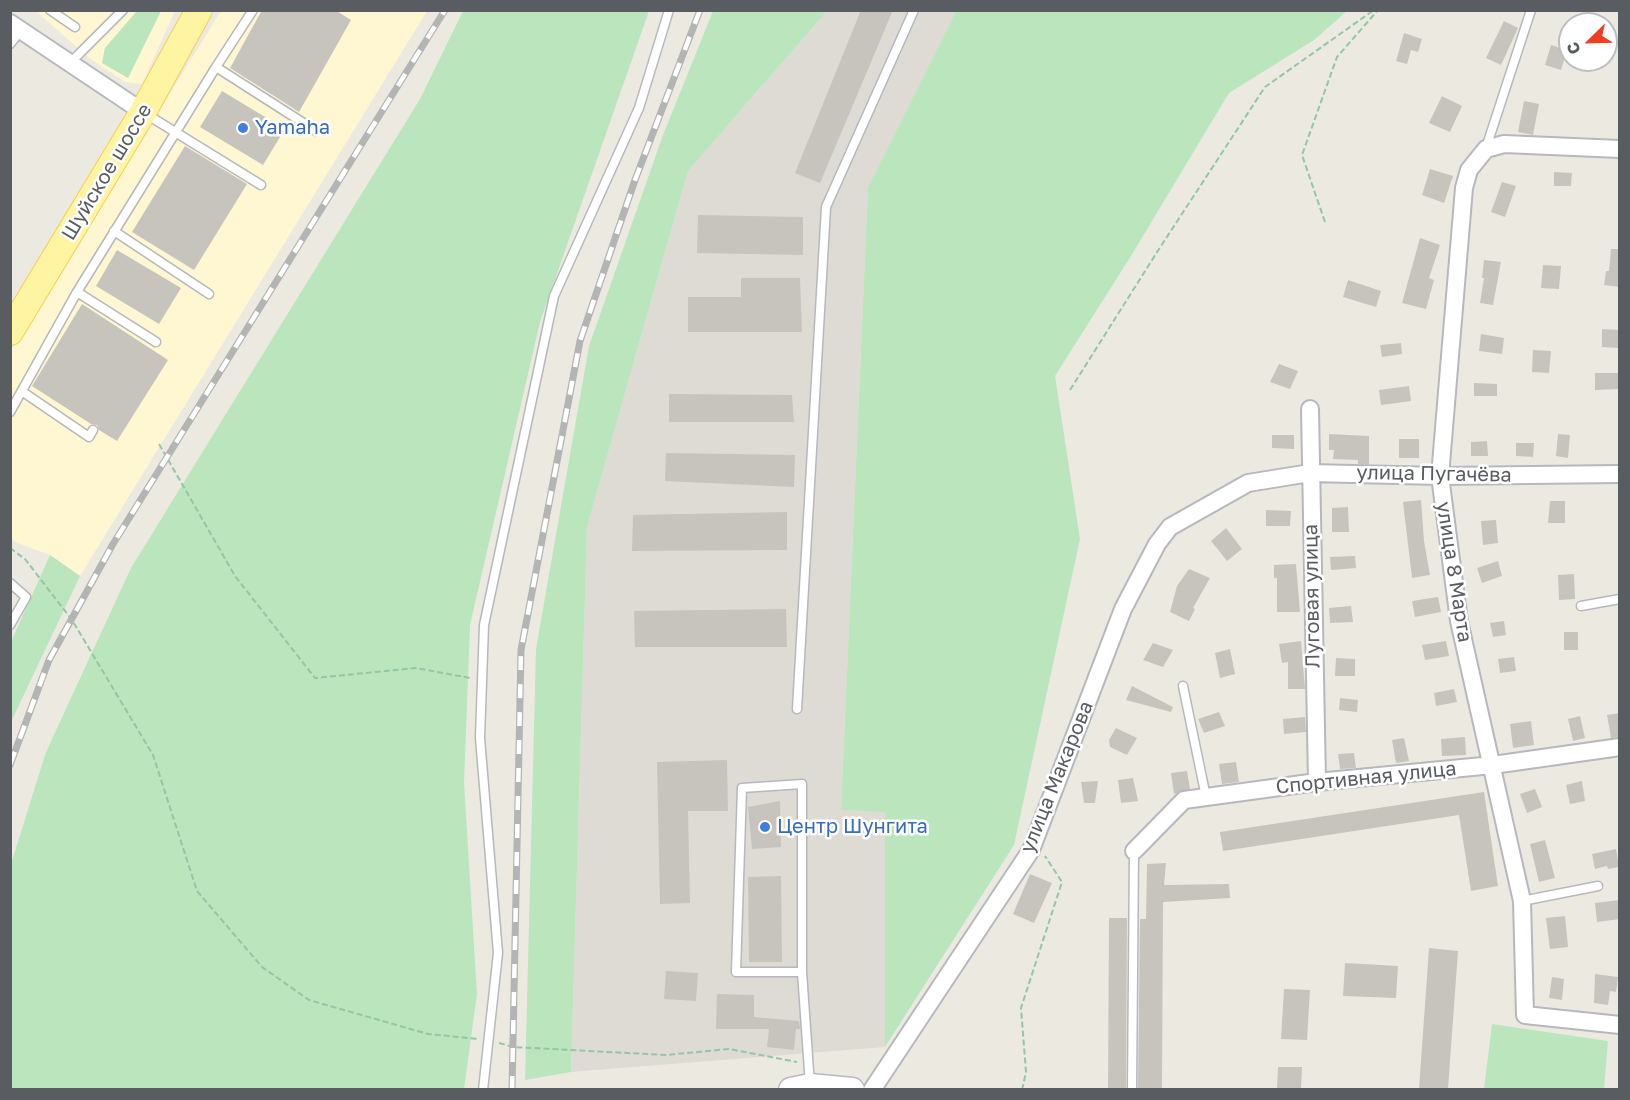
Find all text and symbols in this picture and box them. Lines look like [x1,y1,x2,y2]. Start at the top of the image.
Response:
north arrow [1558,12,1618,72]
text: С [1562,39,1585,57]
street label: Шуйское шоссе [57,99,157,245]
place label: Yamaha [255,116,330,140]
marker: Yamaha [236,121,250,135]
street label: улица Пугачёва [1356,461,1512,487]
street label: улица 8 Марта [1431,500,1477,644]
street label: Луговая улица [1299,524,1325,668]
street label: улица Макарова [1016,698,1098,856]
street label: Спортивная улица [1274,757,1458,799]
place label: Центр Шунгита [777,815,928,839]
marker: Центр Шунгита [758,820,772,834]

